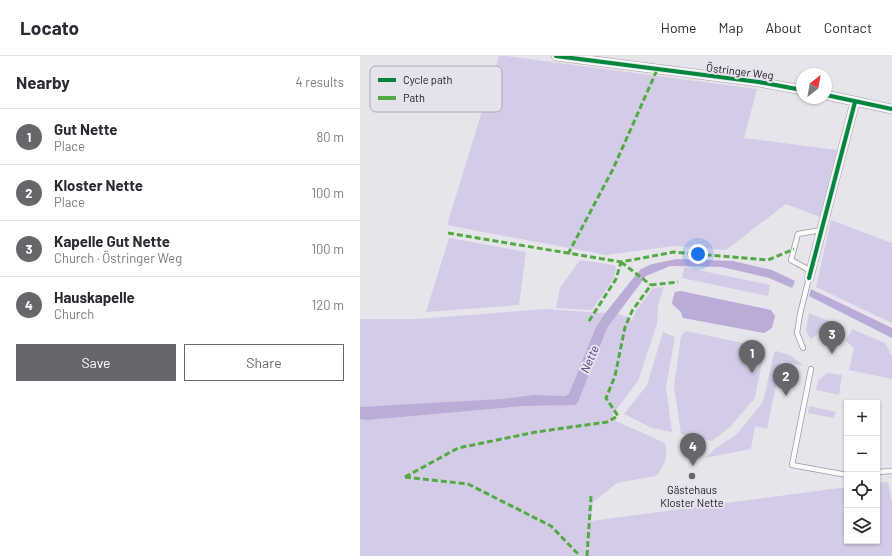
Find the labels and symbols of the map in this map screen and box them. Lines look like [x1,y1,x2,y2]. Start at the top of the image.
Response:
street label: Östringer Weg [706,59,775,82]
legend [370,66,502,112]
north arrow [796,68,832,104]
text: Cycle path [403,73,453,86]
text: Path [403,91,425,104]
your location [688,244,708,264]
pin: 3 [819,321,845,354]
pin: 1 [739,340,765,373]
water label: Nette [577,343,601,375]
pin: 2 [773,363,799,396]
pin: 4 [680,433,706,466]
marker: Gästehaus Kloster Nette [687,471,697,481]
place label: Gästehaus Kloster Nette [660,483,724,509]

